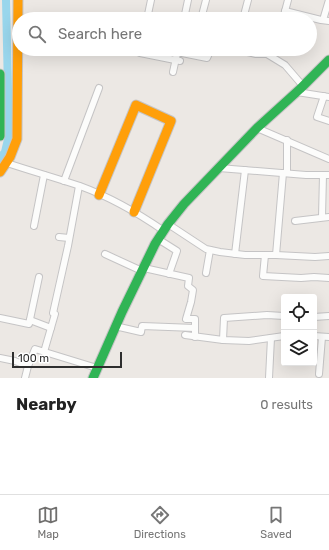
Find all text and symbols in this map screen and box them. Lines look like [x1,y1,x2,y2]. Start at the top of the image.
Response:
search box [12,12,317,56]
icon: search [26,23,48,45]
text: Search here [58,25,142,43]
map controls [281,294,317,366]
button: locate [281,294,317,330]
button: layers [281,330,317,366]
scale bar [12,350,122,369]
text: 100 m [18,352,49,365]
text: Nearby [16,394,77,414]
text: 0 results [260,397,313,412]
tab: Map [37,504,59,541]
tab: Directions [134,504,186,541]
tab: Saved [260,504,292,541]

